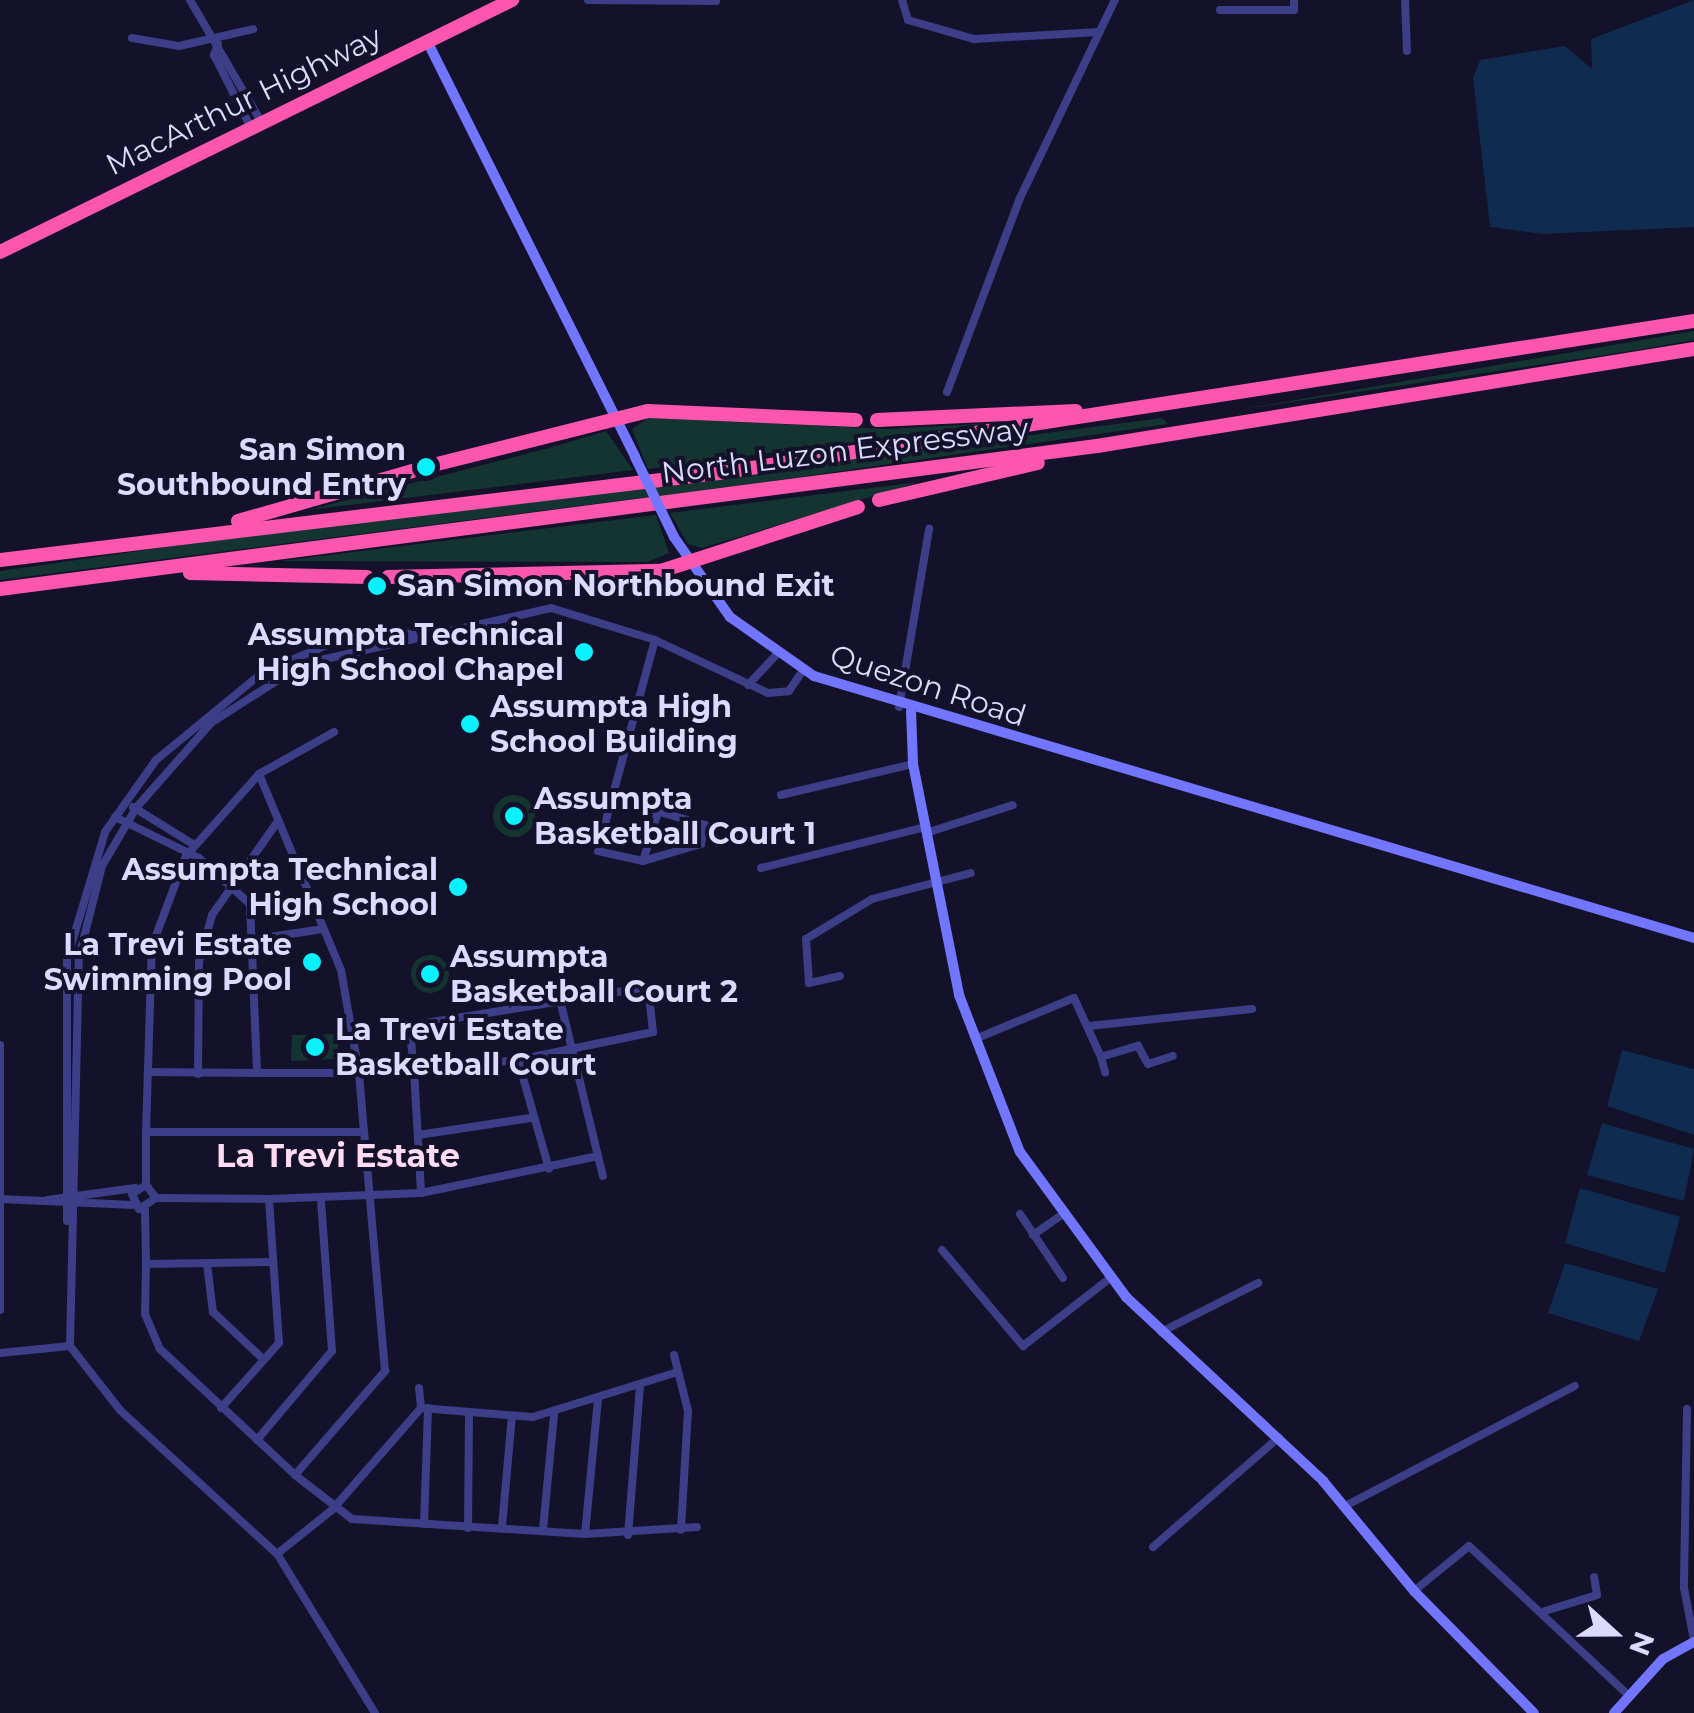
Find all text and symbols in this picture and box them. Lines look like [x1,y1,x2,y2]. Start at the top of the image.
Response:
street label: MacArthur Highway [100,19,388,183]
street label: North Luzon Expressway [659,411,1031,491]
place label: San Simon Southbound Entry [117,432,406,502]
marker: San Simon Southbound Entry [415,456,437,478]
place label: San Simon Northbound Exit [397,568,834,604]
marker: San Simon Northbound Exit [366,575,388,597]
place label: Assumpta Technical High School Chapel [248,617,564,688]
street label: Quezon Road [826,637,1030,735]
marker: Assumpta Technical High School Chapel [573,641,595,663]
place label: Assumpta High School Building [490,689,738,760]
marker: Assumpta High School Building [459,713,481,735]
place label: Assumpta Basketball Court 1 [534,781,816,852]
marker: Assumpta Basketball Court 1 [503,805,525,827]
place label: Assumpta Technical High School [122,852,438,922]
marker: Assumpta Technical High School [447,876,469,898]
place label: La Trevi Estate Swimming Pool [44,927,292,998]
place label: Assumpta Basketball Court 2 [450,939,738,1010]
marker: La Trevi Estate Swimming Pool [301,951,323,973]
marker: Assumpta Basketball Court 2 [419,963,441,985]
place label: La Trevi Estate Basketball Court [335,1012,597,1082]
marker: La Trevi Estate Basketball Court [304,1036,326,1058]
district label: La Trevi Estate [216,1137,460,1175]
north arrow [1564,1583,1664,1683]
text: N [1622,1627,1662,1660]

